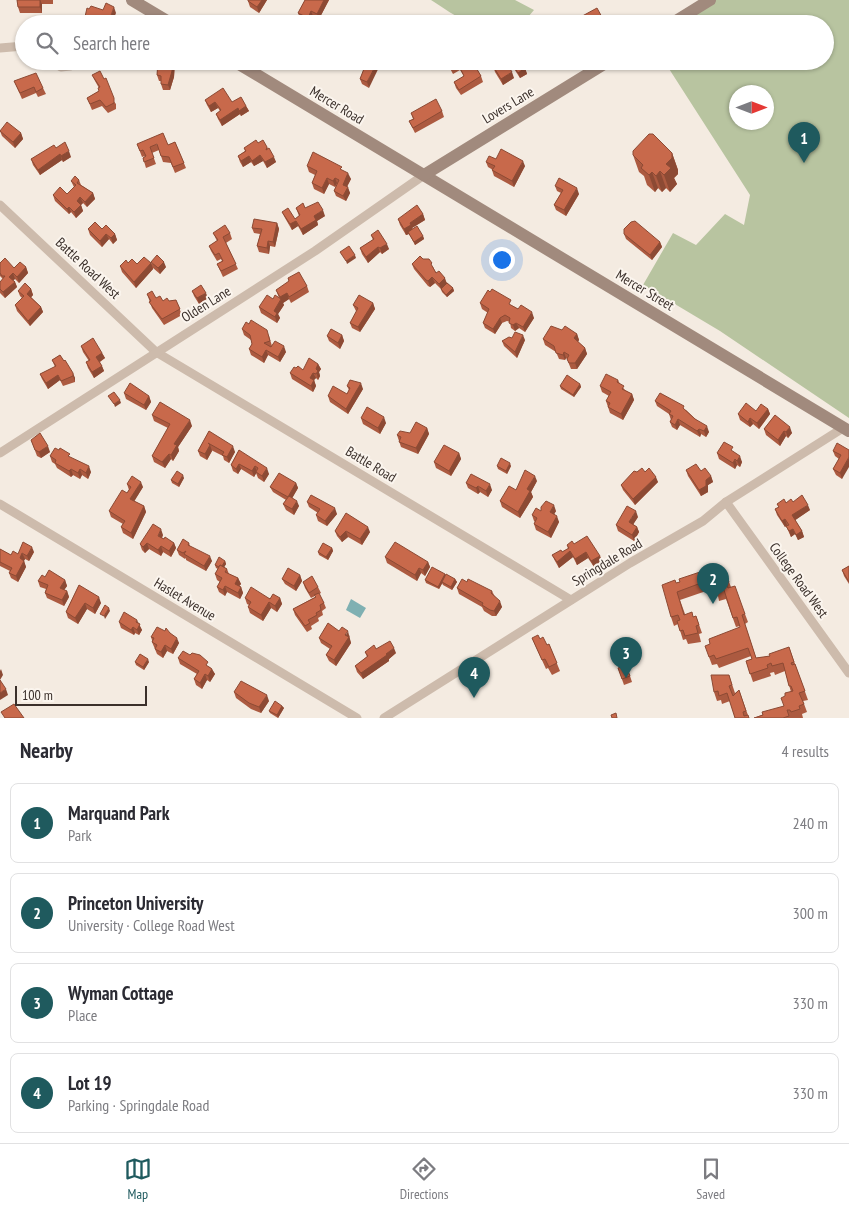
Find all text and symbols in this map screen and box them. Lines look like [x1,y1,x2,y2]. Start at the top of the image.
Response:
search box [15,15,834,70]
icon: search [33,29,61,57]
text: Search here [73,31,150,55]
street label: Mercer Road [307,82,367,128]
street label: Lovers Lane [479,82,537,127]
north arrow [729,85,774,130]
pin: 1 [788,122,820,163]
street label: Battle Road West [52,234,124,303]
your location [489,247,515,273]
street label: Mercer Street [613,266,678,314]
street label: Olden Lane [178,282,234,326]
street label: Battle Road [342,442,400,486]
street label: Springdale Road [569,534,645,590]
street label: College Road West [766,539,833,621]
pin: 2 [697,563,729,604]
street label: Haslet Avenue [151,574,219,625]
pin: 3 [610,637,642,678]
pin: 4 [458,657,490,698]
scale bar [15,683,148,706]
text: 100 m [22,686,53,704]
text: Nearby [20,737,73,764]
text: 4 results [782,741,829,761]
text: Marquand Park [68,801,170,825]
text: 1 [33,813,41,833]
text: 240 m [793,813,828,833]
text: Park [68,825,92,845]
text: Princeton University [68,891,203,915]
text: 2 [33,903,41,923]
text: 300 m [793,903,828,923]
text: University · College Road West [68,915,235,935]
text: Wyman Cottage [68,981,174,1005]
text: 3 [33,993,41,1013]
text: 330 m [793,993,828,1013]
text: Place [68,1005,97,1025]
text: Lot 19 [68,1071,112,1095]
text: 4 [33,1083,41,1103]
text: 330 m [793,1083,828,1103]
text: Parking · Springdale Road [68,1095,209,1115]
tab: Map [124,1155,152,1203]
tab: Directions [400,1155,448,1203]
tab: Saved [696,1155,725,1203]

